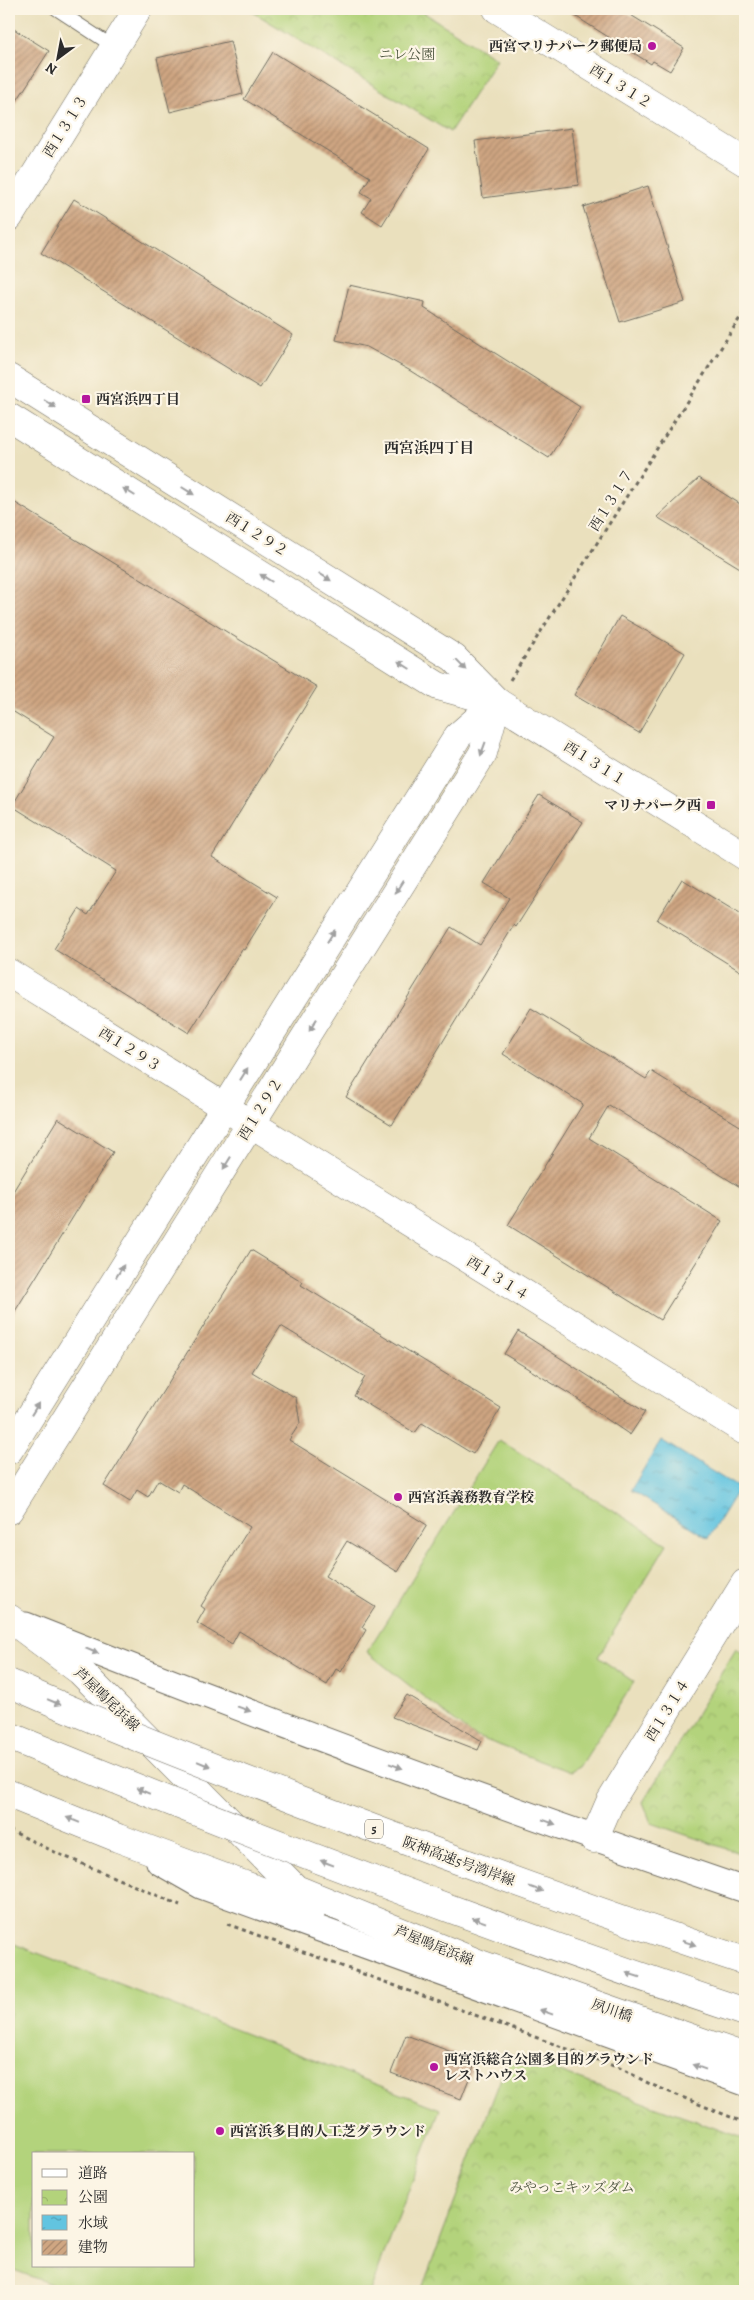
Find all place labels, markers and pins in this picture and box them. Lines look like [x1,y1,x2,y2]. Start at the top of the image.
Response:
place label: 西宮マリナパーク郵便局 [489,37,642,56]
marker: 西宮マリナパーク郵便局 [646,40,658,52]
place label: 西宮浜四丁目 [96,390,180,409]
marker: 西宮浜四丁目 [80,393,92,405]
place label: マリナパーク西 [604,796,701,815]
marker: マリナパーク西 [705,799,717,811]
place label: 西宮浜義務教育学校 [408,1488,534,1507]
marker: 西宮浜義務教育学校 [392,1491,404,1503]
place label: 西宮浜総合公園多目的グラウンド レストハウス [444,2050,654,2085]
marker: 西宮浜総合公園多目的グラウンド レストハウス [428,2061,440,2073]
place label: 西宮浜多目的人工芝グラウンド [230,2122,426,2141]
marker: 西宮浜多目的人工芝グラウンド [214,2125,226,2137]

